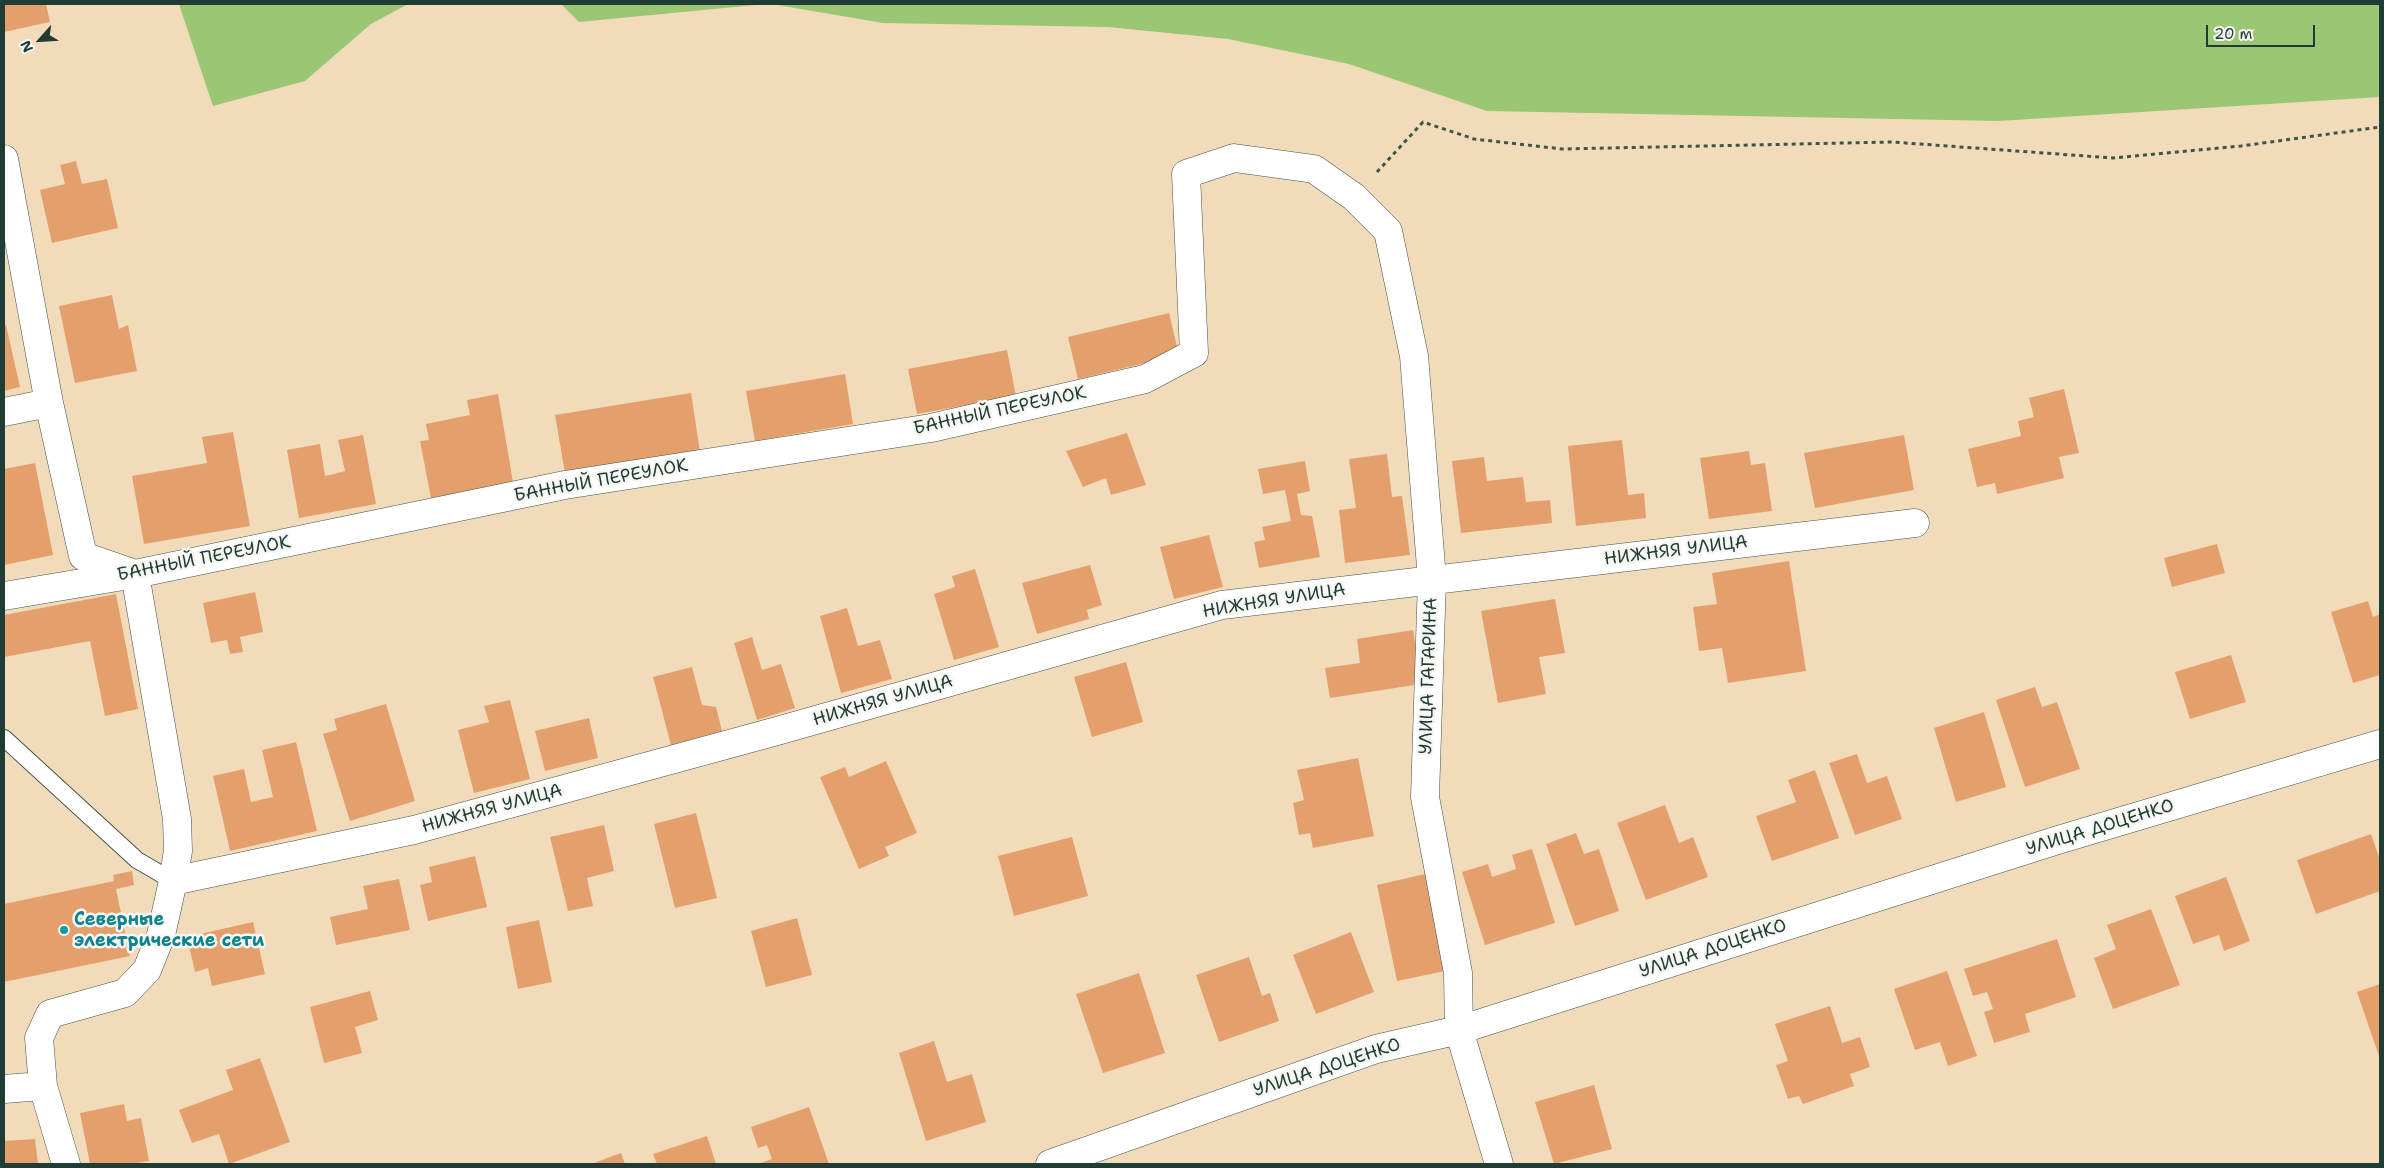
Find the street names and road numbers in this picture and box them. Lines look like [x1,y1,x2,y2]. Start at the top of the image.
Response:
street label: БАННЫЙ ПЕРЕУЛОК [912,382,1088,440]
street label: БАННЫЙ ПЕРЕУЛОК [512,455,690,507]
street label: НИЖНЯЯ УЛИЦА [1603,531,1749,571]
street label: БАННЫЙ ПЕРЕУЛОК [115,532,293,586]
street label: НИЖНЯЯ УЛИЦА [1201,579,1347,623]
street label: УЛИЦА ГАГАРИНА [1415,597,1443,755]
street label: НИЖНЯЯ УЛИЦА [811,671,955,731]
street label: НИЖНЯЯ УЛИЦА [419,780,565,838]
street label: УЛИЦА ДОЦЕНКО [2023,795,2177,861]
street label: УЛИЦА ДОЦЕНКО [1637,915,1789,983]
street label: УЛИЦА ДОЦЕНКО [1251,1034,1403,1102]

